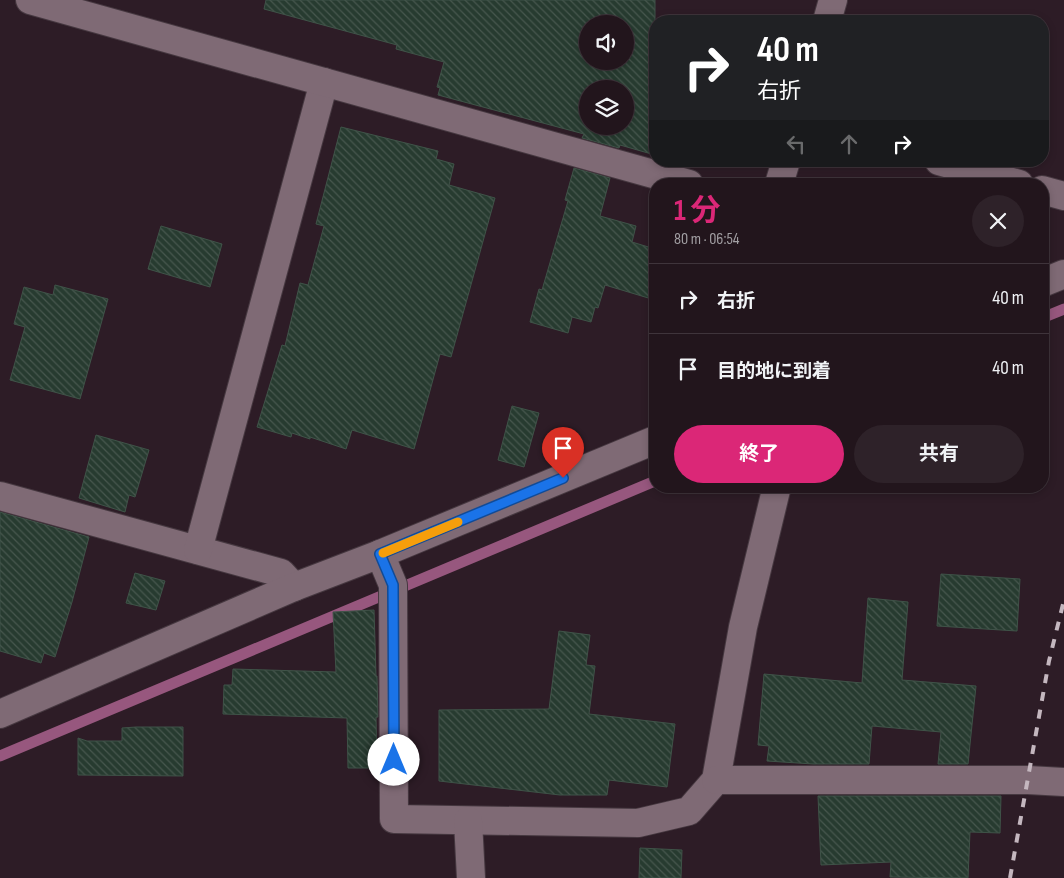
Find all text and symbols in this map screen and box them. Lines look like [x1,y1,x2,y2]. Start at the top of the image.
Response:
map controls [579,15,634,135]
button: sound [579,15,634,70]
text: 40 m [757,29,819,72]
icon: right [674,35,739,100]
text: 右折 [757,78,801,105]
button: layers [579,80,634,135]
icon: left [782,130,810,158]
icon: ahead [835,130,863,158]
icon: right [888,130,916,158]
text: 1 分 [674,193,720,229]
button: close [972,195,1024,247]
text: 80 m · 06:54 [674,230,740,249]
icon: right [674,285,702,313]
text: 40 m [992,287,1024,310]
text: 右折 [717,290,755,313]
icon: arrive [674,355,702,383]
text: 40 m [992,357,1024,380]
text: 目的地に到着 [717,360,831,383]
button: 終了 [674,425,844,483]
button: 共有 [854,425,1024,483]
pin [542,427,584,478]
icon: arrive [549,434,577,462]
position arrow [367,733,419,785]

